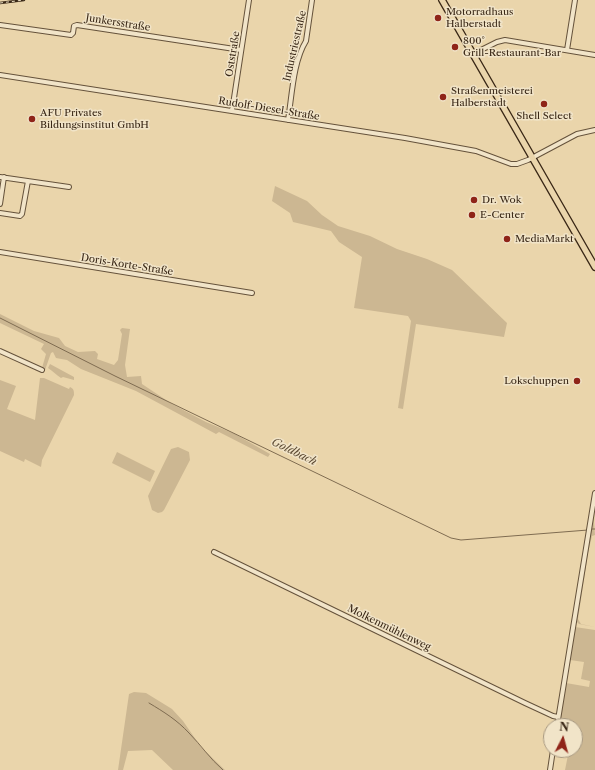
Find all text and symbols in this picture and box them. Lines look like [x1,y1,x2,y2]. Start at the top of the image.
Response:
place label: Motorradhaus Halberstadt [446,6,513,30]
street label: Industriestraße [281,9,309,83]
street label: Junkersstraße [85,12,151,34]
marker: Motorradhaus Halberstadt [433,13,443,23]
street label: Oststraße [223,30,243,78]
place label: 800° Grill-Restaurant-Bar [463,35,561,58]
marker: 800° Grill-Restaurant-Bar [450,42,460,52]
place label: Straßenmeisterei Halberstadt [451,85,533,108]
marker: Straßenmeisterei Halberstadt [438,92,448,102]
street label: Rudolf-Diesel-Straße [218,95,320,123]
marker: Shell Select [539,99,549,109]
place label: AFU Privates Bildungsinstitut GmbH [40,107,149,130]
place label: Shell Select [516,110,572,122]
marker: AFU Privates Bildungsinstitut GmbH [27,114,37,124]
place label: Dr. Wok [482,194,521,206]
marker: Dr. Wok [469,195,479,205]
place label: E-Center [480,209,524,221]
marker: E-Center [467,210,477,220]
place label: MediaMarkt [515,233,574,245]
marker: MediaMarkt [502,234,512,244]
street label: Doris-Korte-Straße [80,252,174,278]
place label: Lokschuppen [504,375,569,387]
marker: Lokschuppen [572,376,582,386]
water label: Goldbach [269,435,319,469]
street label: Molkenmühlenweg [345,603,433,653]
north arrow [543,718,583,758]
text: N [559,720,570,735]

